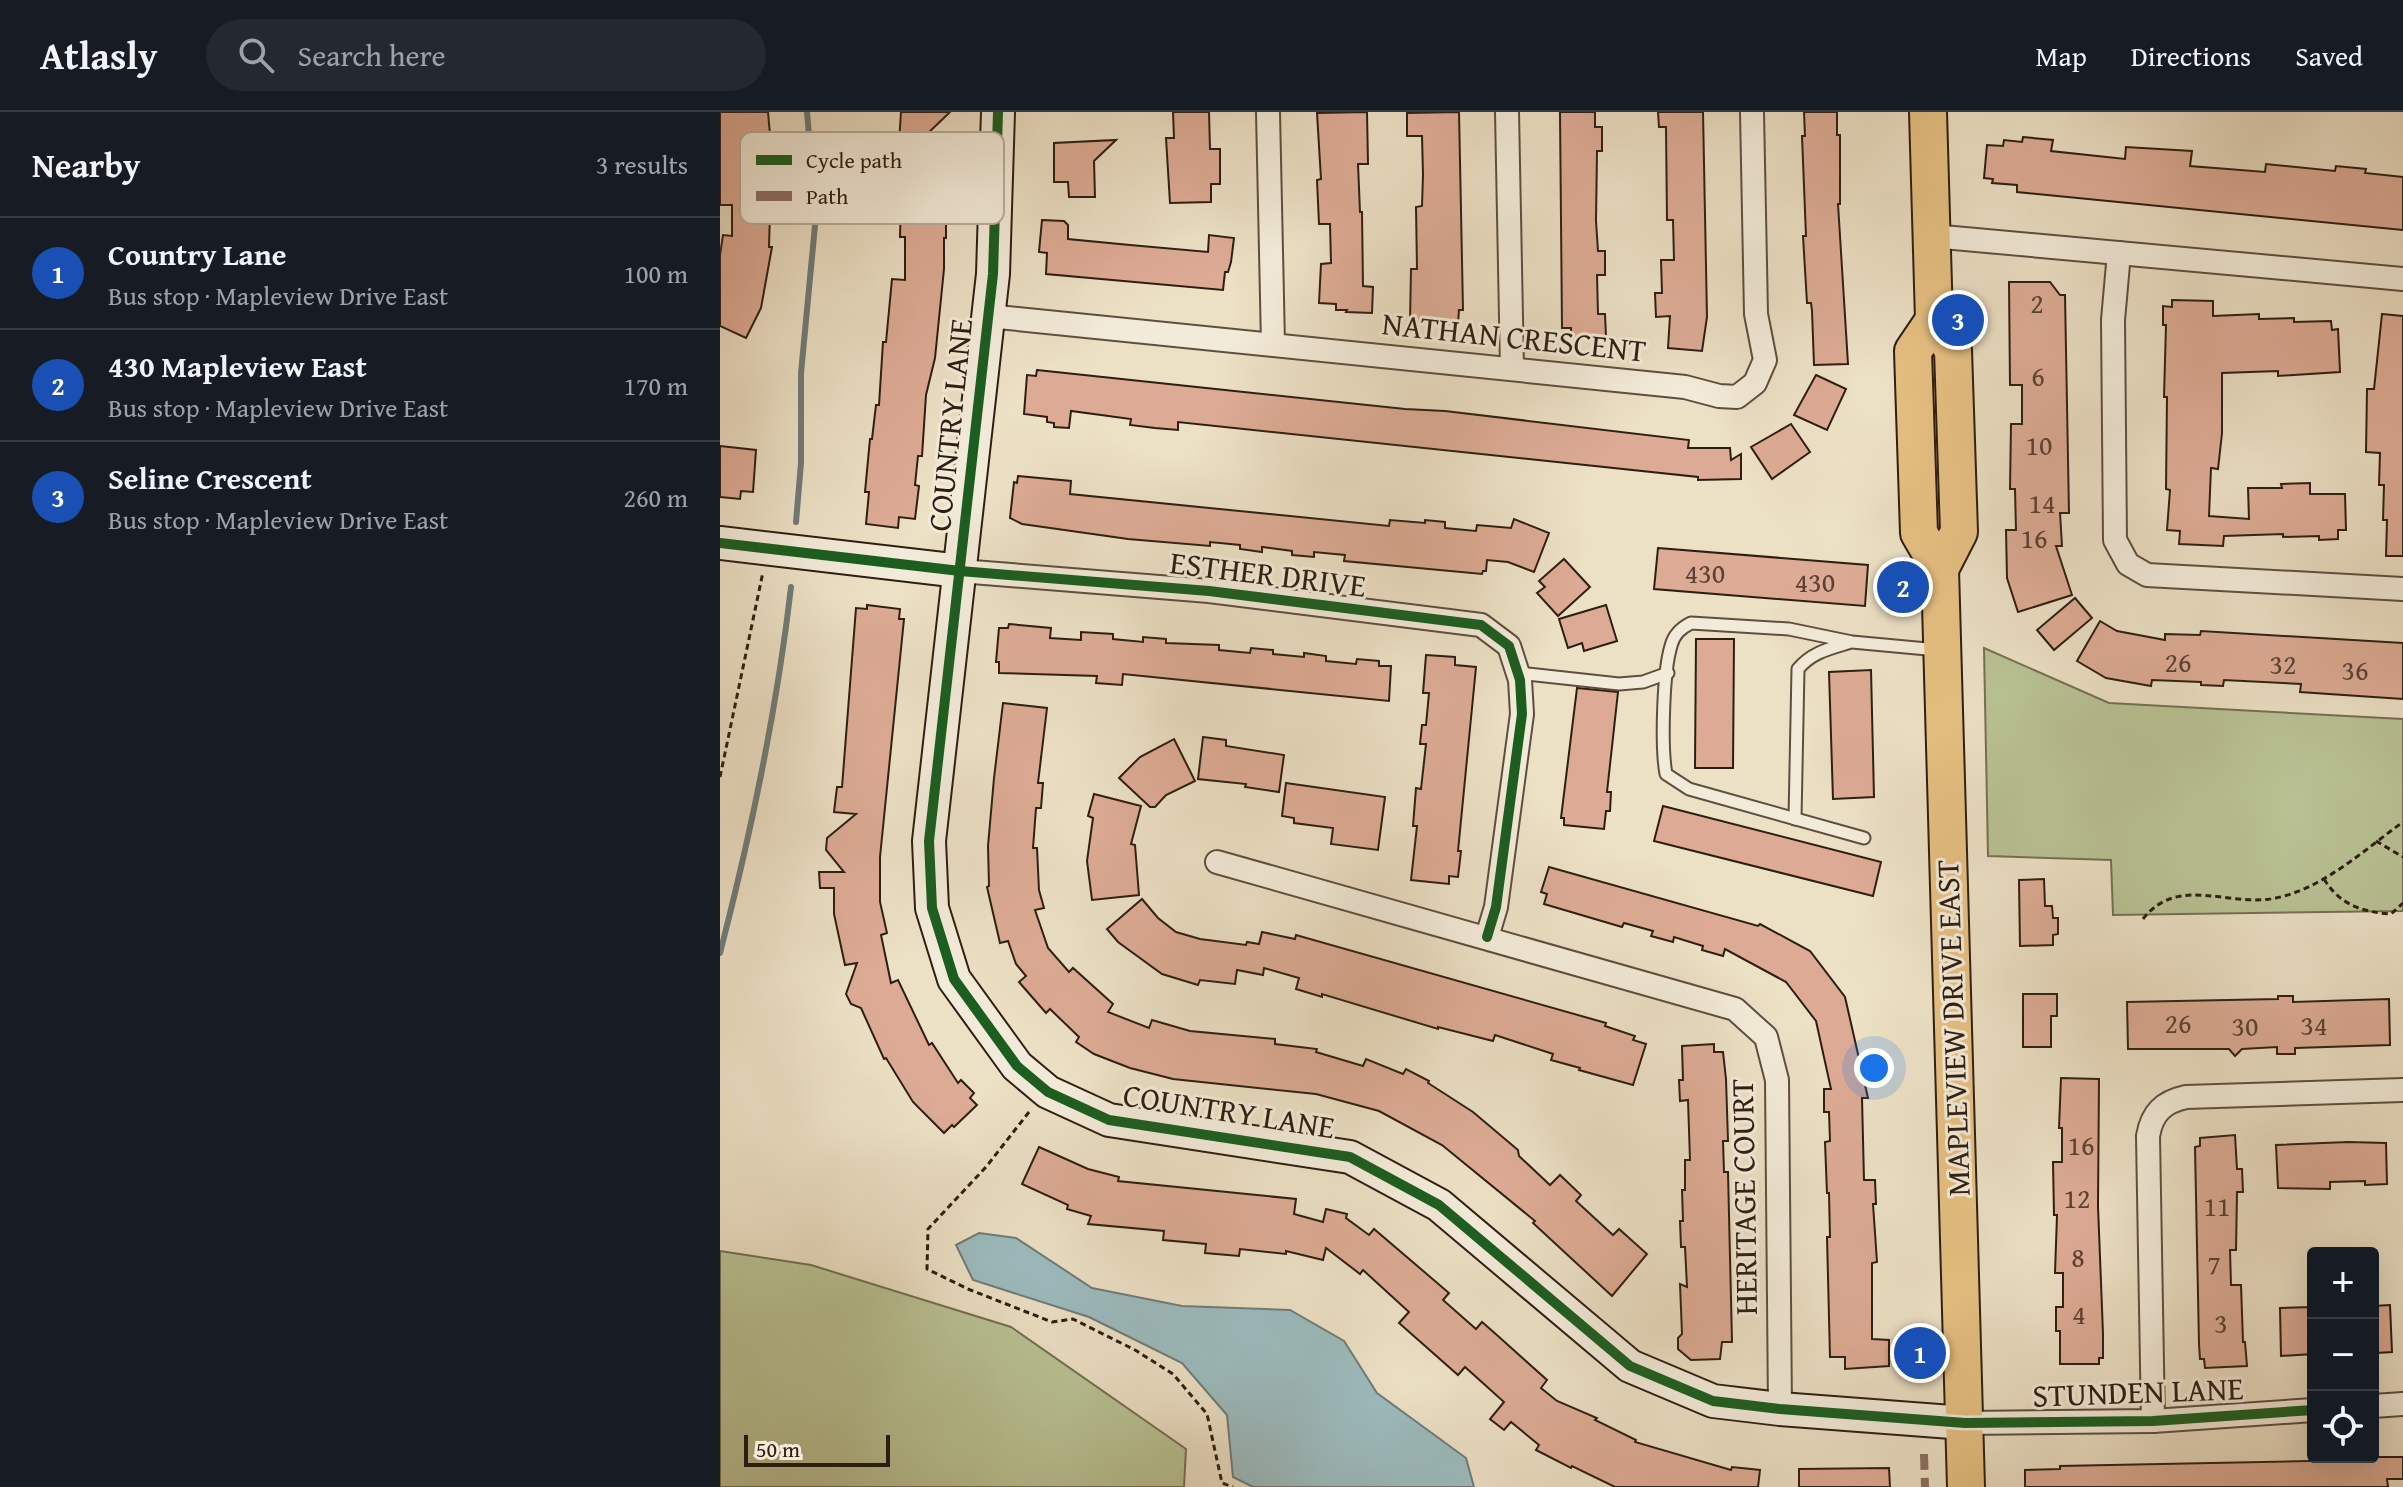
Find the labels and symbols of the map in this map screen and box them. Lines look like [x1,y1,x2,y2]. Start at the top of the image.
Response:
legend [740,132,1004,224]
text: Cycle path [806,144,903,176]
text: Path [806,180,849,212]
house number: 2 [2030,282,2044,323]
pin: 3 [1932,290,1984,350]
street label: NATHAN CRESCENT [1380,299,1649,374]
street label: COUNTRY LANE [915,316,984,534]
house number: 6 [2031,355,2045,396]
house number: 10 [2026,424,2052,465]
house number: 14 [2029,482,2055,523]
house number: 16 [2021,517,2047,558]
street label: ESTHER DRIVE [1167,538,1369,609]
house number: 430 [1685,552,1725,593]
pin: 2 [1877,557,1929,617]
house number: 430 [1795,561,1835,602]
house number: 26 [2165,641,2191,682]
house number: 32 [2270,643,2296,684]
house number: 36 [2342,649,2368,690]
street label: MAPLEVIEW DRIVE EAST [1923,859,1982,1197]
house number: 26 [2165,1002,2191,1043]
house number: 34 [2301,1004,2327,1045]
house number: 30 [2232,1005,2258,1046]
your location [1854,1048,1894,1088]
street label: COUNTRY LANE [1120,1071,1338,1150]
street label: HERITAGE COURT [1718,1078,1769,1316]
house number: 16 [2068,1124,2094,1165]
house number: 12 [2064,1177,2090,1218]
house number: 11 [2204,1185,2230,1226]
house number: 8 [2071,1236,2085,1277]
house number: 7 [2207,1243,2221,1284]
house number: 4 [2072,1293,2086,1334]
house number: 3 [2214,1302,2228,1343]
pin: 1 [1894,1323,1946,1383]
street label: STUNDEN LANE [2032,1364,2244,1419]
scale bar [744,1431,890,1467]

